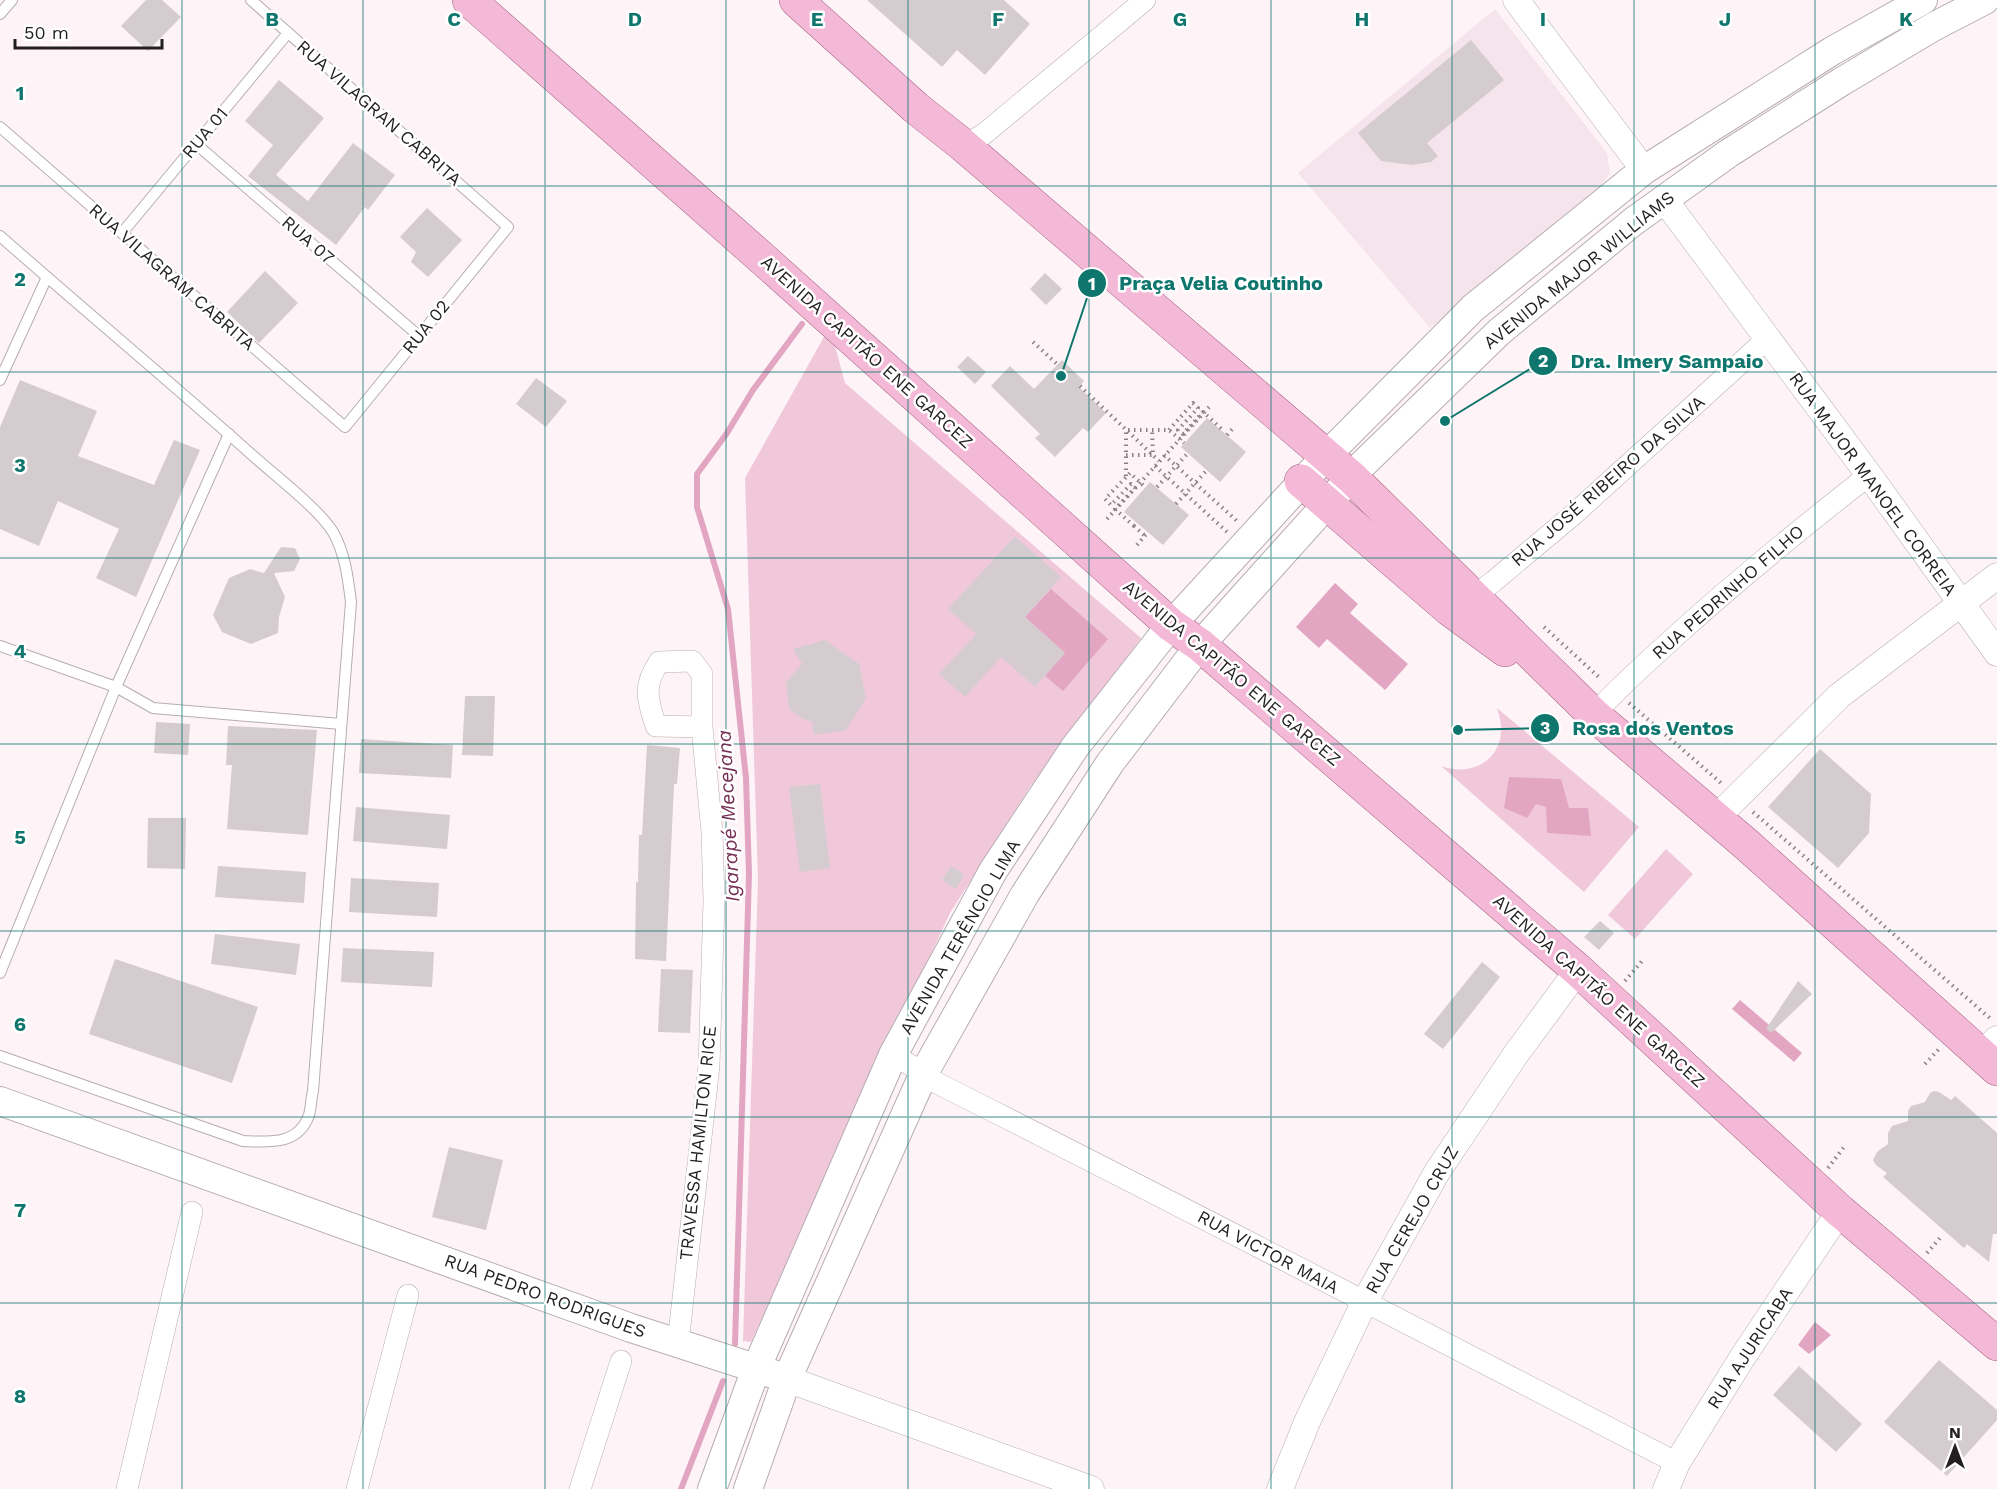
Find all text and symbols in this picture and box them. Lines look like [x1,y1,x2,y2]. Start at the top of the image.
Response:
text: B [265,7,279,31]
text: C [447,7,461,31]
text: D [628,7,642,31]
text: E [811,7,823,31]
text: F [992,7,1004,31]
text: G [1173,7,1187,31]
text: H [1355,7,1369,31]
text: I [1540,7,1546,31]
text: J [1719,7,1731,31]
text: K [1899,7,1913,31]
scale bar [15,12,162,50]
text: 50 m [24,22,69,43]
street label: RUA VILAGRAN CABRITA [293,36,466,190]
text: 1 [16,81,24,105]
street label: RUA 01 [177,103,232,162]
street label: AVENIDA MAJOR WILLIAMS [1479,186,1678,353]
street label: RUA VILAGRAM CABRITA [85,199,260,355]
street label: RUA 07 [278,211,339,268]
street label: AVENIDA CAPITÃO ENE GARCEZ [757,251,977,452]
callout: Praça Velia Coutinho [1077,264,1336,302]
text: 2 [14,267,26,291]
text: Praça Velia Coutinho [1119,271,1323,295]
text: 1 [1088,273,1096,294]
street label: RUA 02 [398,295,454,358]
callout: Dra. Imery Sampaio [1528,342,1776,380]
text: Dra. Imery Sampaio [1570,349,1764,373]
text: 2 [1538,350,1548,371]
street label: RUA MAJOR MANOEL CORREIA [1785,368,1962,600]
street label: RUA JOSÉ RIBEIRO DA SILVA [1507,391,1709,570]
text: 3 [14,453,26,477]
street label: RUA PEDRINHO FILHO [1648,520,1808,663]
street label: AVENIDA CAPITÃO ENE GARCEZ [1119,575,1345,770]
text: 4 [14,639,27,663]
callout: Rosa dos Ventos [1530,709,1746,747]
text: Rosa dos Ventos [1572,716,1734,740]
text: 3 [1540,717,1550,738]
water label: Igarapé Mecejana [712,729,744,903]
text: 5 [14,825,26,849]
street label: AVENIDA TERÊNCIO LIMA [895,835,1024,1038]
street label: AVENIDA CAPITÃO ENE GARCEZ [1489,890,1709,1091]
text: 6 [14,1012,26,1036]
street label: TRAVESSA HAMILTON RICE [675,1025,720,1261]
street label: RUA CEREJO CRUZ [1361,1142,1462,1297]
text: 7 [14,1198,26,1222]
street label: RUA VICTOR MAIA [1194,1205,1343,1298]
street label: RUA PEDRO RODRIGUES [442,1249,649,1342]
street label: RUA AJURICABA [1702,1283,1797,1412]
text: 8 [14,1384,26,1408]
north arrow [1925,1417,1985,1477]
text: N [1949,1423,1961,1442]

